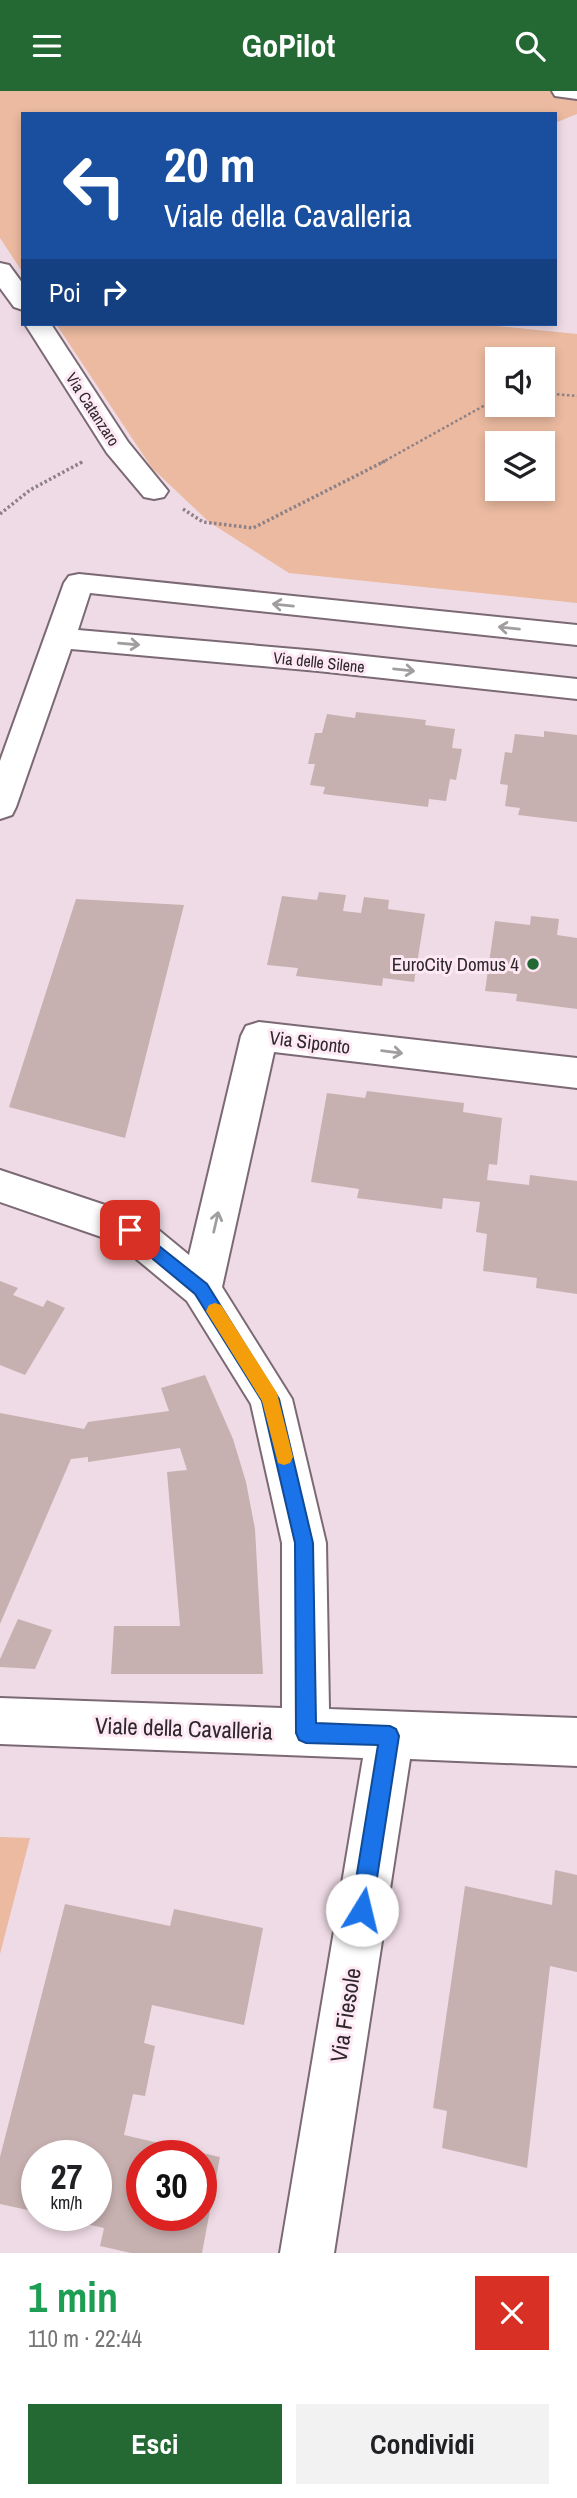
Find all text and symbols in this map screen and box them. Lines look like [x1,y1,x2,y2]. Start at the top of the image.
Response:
text: GoPilot [242,24,335,67]
icon: menu [28,27,66,65]
icon: search [511,27,549,65]
text: 20 m [164,131,256,197]
icon: left [49,140,140,231]
text: Viale della Cavalleria [164,194,412,237]
icon: right [95,273,133,311]
text: Poi [49,275,81,310]
map controls [485,347,555,501]
button: sound [485,347,555,417]
street label: Via Catanzaro [61,368,125,450]
button: layers [485,431,555,501]
one-way arrow [272,598,295,611]
one-way arrow [498,622,521,635]
one-way arrow [117,638,139,651]
street label: Via delle Silene [272,646,366,678]
one-way arrow [392,664,415,677]
place label: EuroCity Domus 4 [392,951,519,977]
marker: EuroCity Domus 4 [525,956,541,972]
street label: Via Siponto [268,1024,352,1060]
one-way arrow [380,1045,403,1058]
pin [100,1200,160,1260]
icon: arrive [111,1211,149,1249]
one-way arrow [210,1211,223,1234]
street label: Viale della Cavalleria [95,1709,274,1747]
position arrow [325,1873,399,1947]
street label: Via Fiesole [322,1966,368,2064]
speed limit sign: 30 [126,2140,217,2231]
text: 27 [51,2153,82,2200]
text: km/h [51,2190,83,2215]
text: 1 min [28,2269,118,2325]
button: close [475,2276,549,2350]
text: 110 m · 22:44 [28,2323,142,2354]
button: Esci [28,2404,282,2484]
button: Condividi [296,2404,549,2484]

